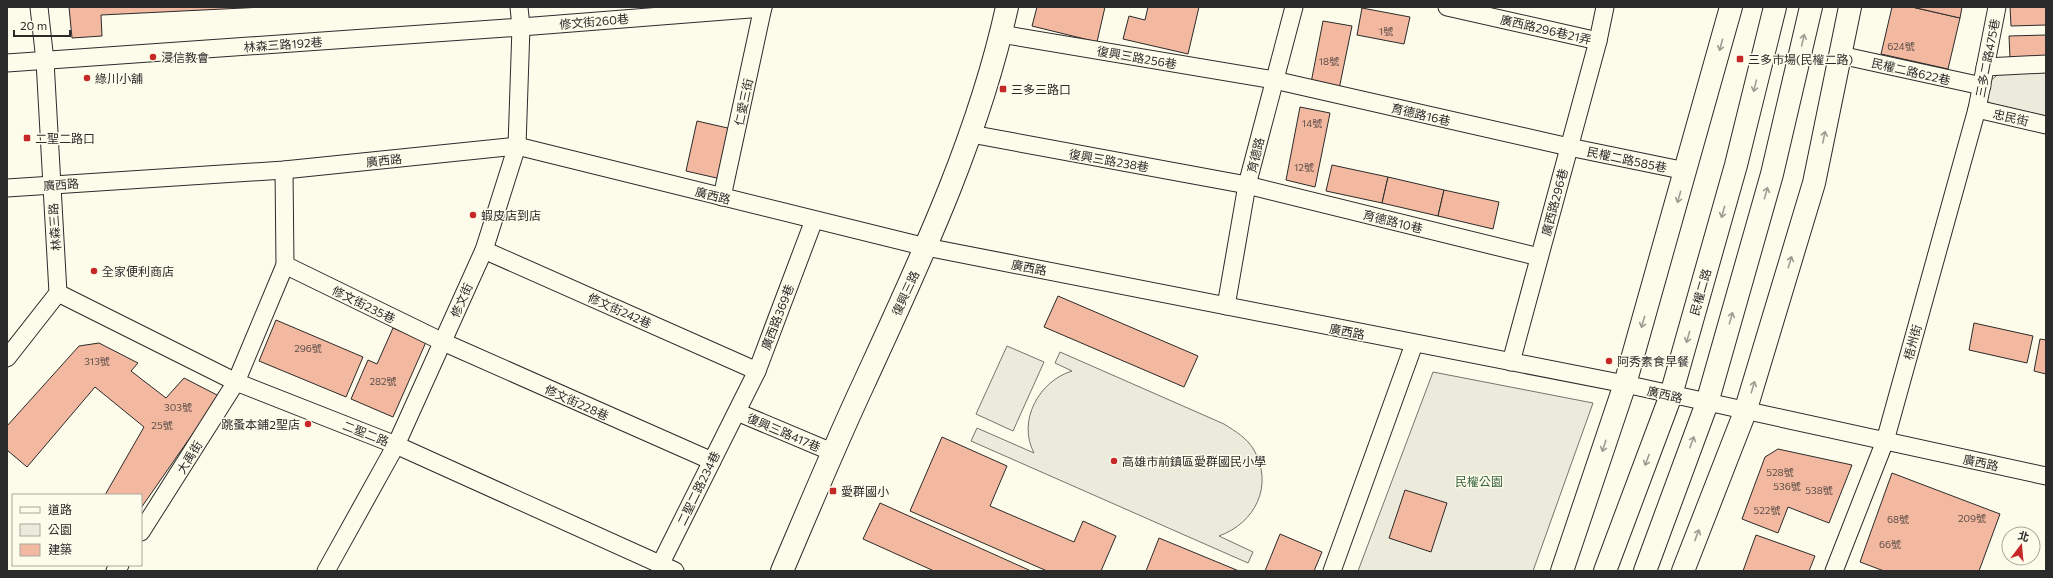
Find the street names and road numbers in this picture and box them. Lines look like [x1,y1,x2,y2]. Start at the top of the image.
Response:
street label: 修文街260巷 [559,11,629,31]
street label: 廣西路296巷21弄 [1499,12,1593,46]
street label: 三多二路475巷 [1972,17,2002,99]
street label: 林森三路192巷 [243,34,323,54]
street label: 復興三路256巷 [1096,43,1178,71]
street label: 民權二路622巷 [1870,55,1952,87]
street label: 仁愛三街 [731,77,755,127]
street label: 育德路16巷 [1390,100,1452,128]
street label: 忠民街 [1992,106,2030,128]
street label: 育德路 [1244,136,1266,174]
street label: 民權二路585巷 [1586,144,1668,174]
street label: 復興三路238巷 [1068,146,1150,174]
street label: 廣西路 [365,151,403,169]
street label: 廣西路296巷 [1538,167,1570,237]
street label: 廣西路 [43,176,79,192]
street label: 廣西路 [694,184,732,206]
street label: 林森三路 [45,203,63,251]
street label: 育德路10巷 [1362,207,1424,235]
street label: 廣西路 [1010,257,1048,277]
street label: 民權二路 [1687,267,1713,317]
street label: 復興三路 [889,268,921,318]
street label: 修文街 [447,281,475,319]
street label: 廣西路369巷 [758,282,796,352]
street label: 修文街235巷 [330,283,398,325]
street label: 修文街242巷 [586,290,654,330]
street label: 廣西路 [1328,321,1366,341]
street label: 梧州街 [1901,323,1923,361]
street label: 修文街228巷 [543,382,611,422]
street label: 廣西路 [1646,383,1684,405]
street label: 復興三路417巷 [745,410,823,454]
street label: 二聖二路 [341,418,391,448]
street label: 大禹街 [174,438,204,476]
street label: 二聖二路234巷 [674,449,722,527]
street label: 廣西路 [1962,451,2000,473]

